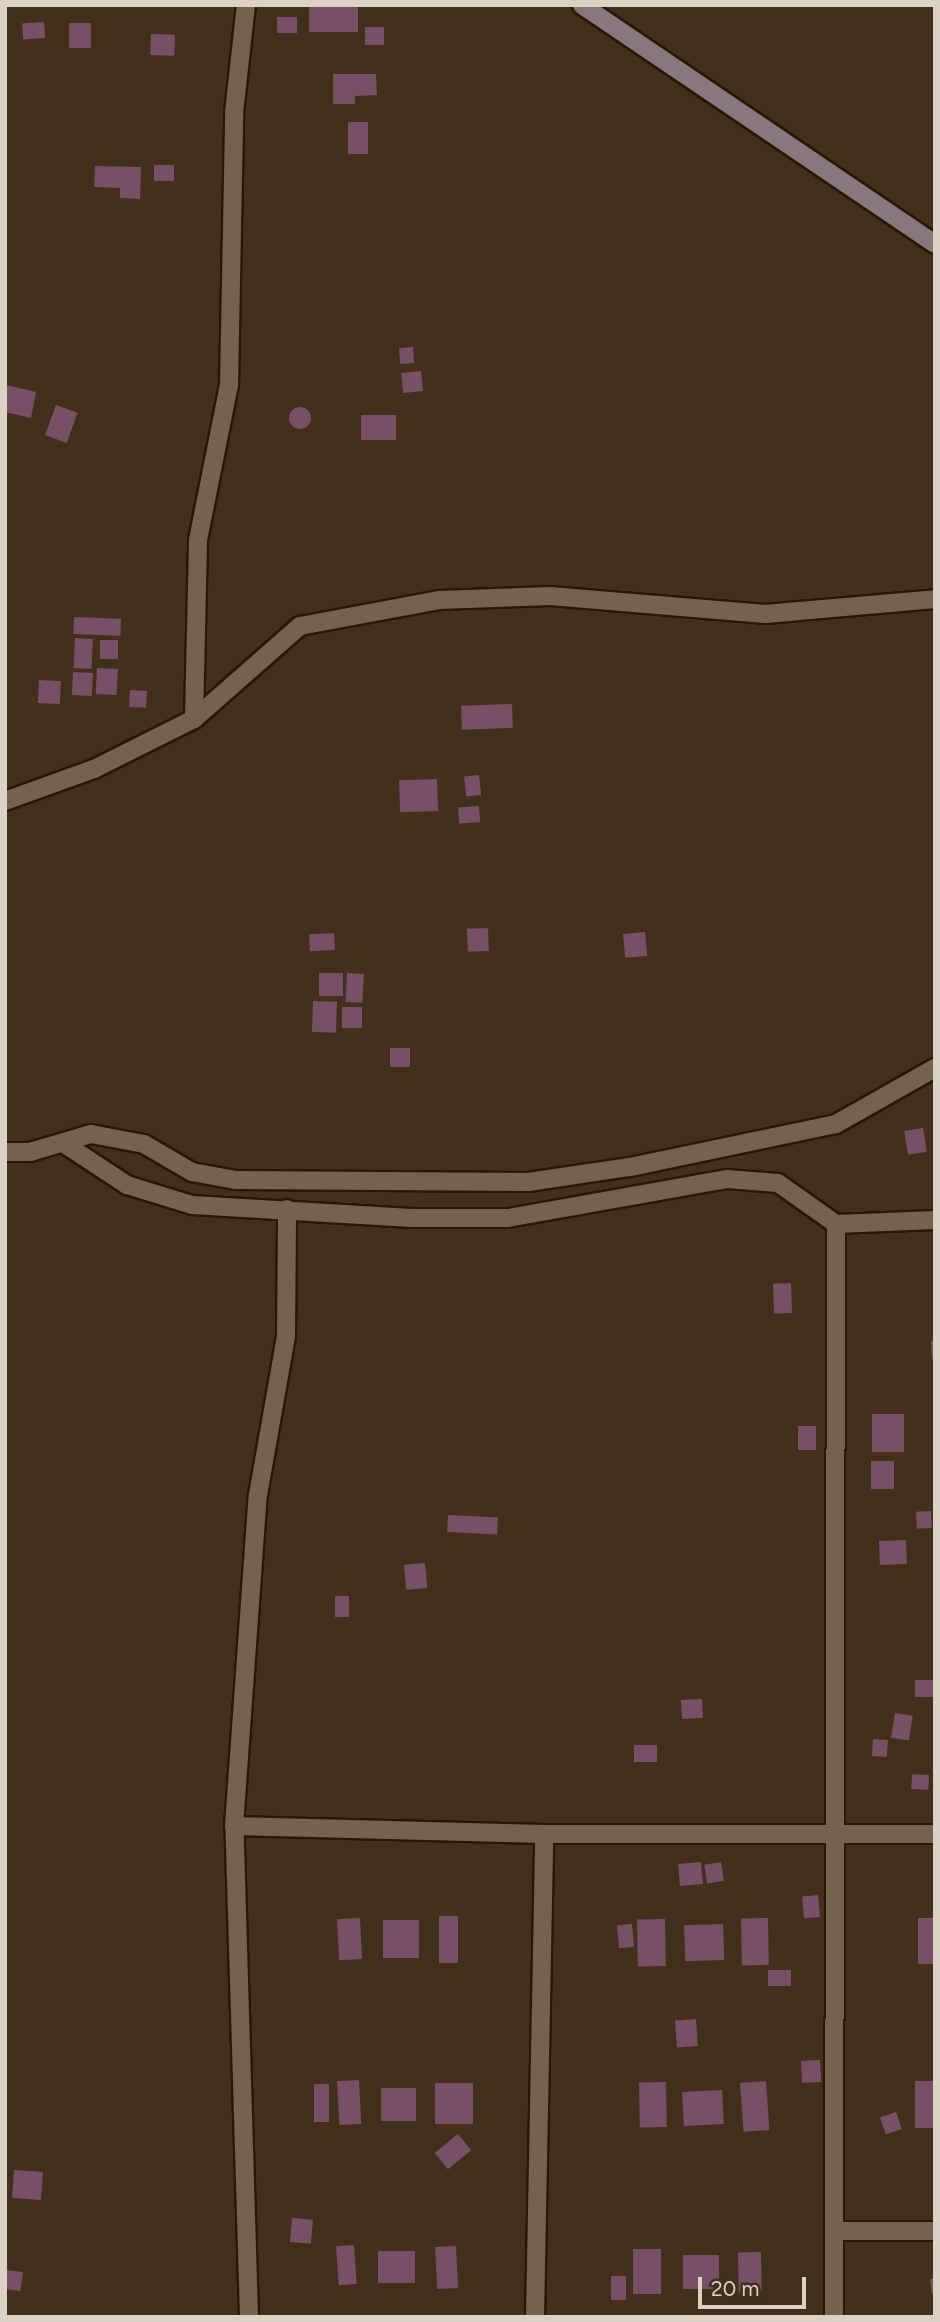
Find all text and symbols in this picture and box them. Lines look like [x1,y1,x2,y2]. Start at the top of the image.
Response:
scale bar [702,2262,810,2306]
text: 20 m [711,2276,759,2301]

